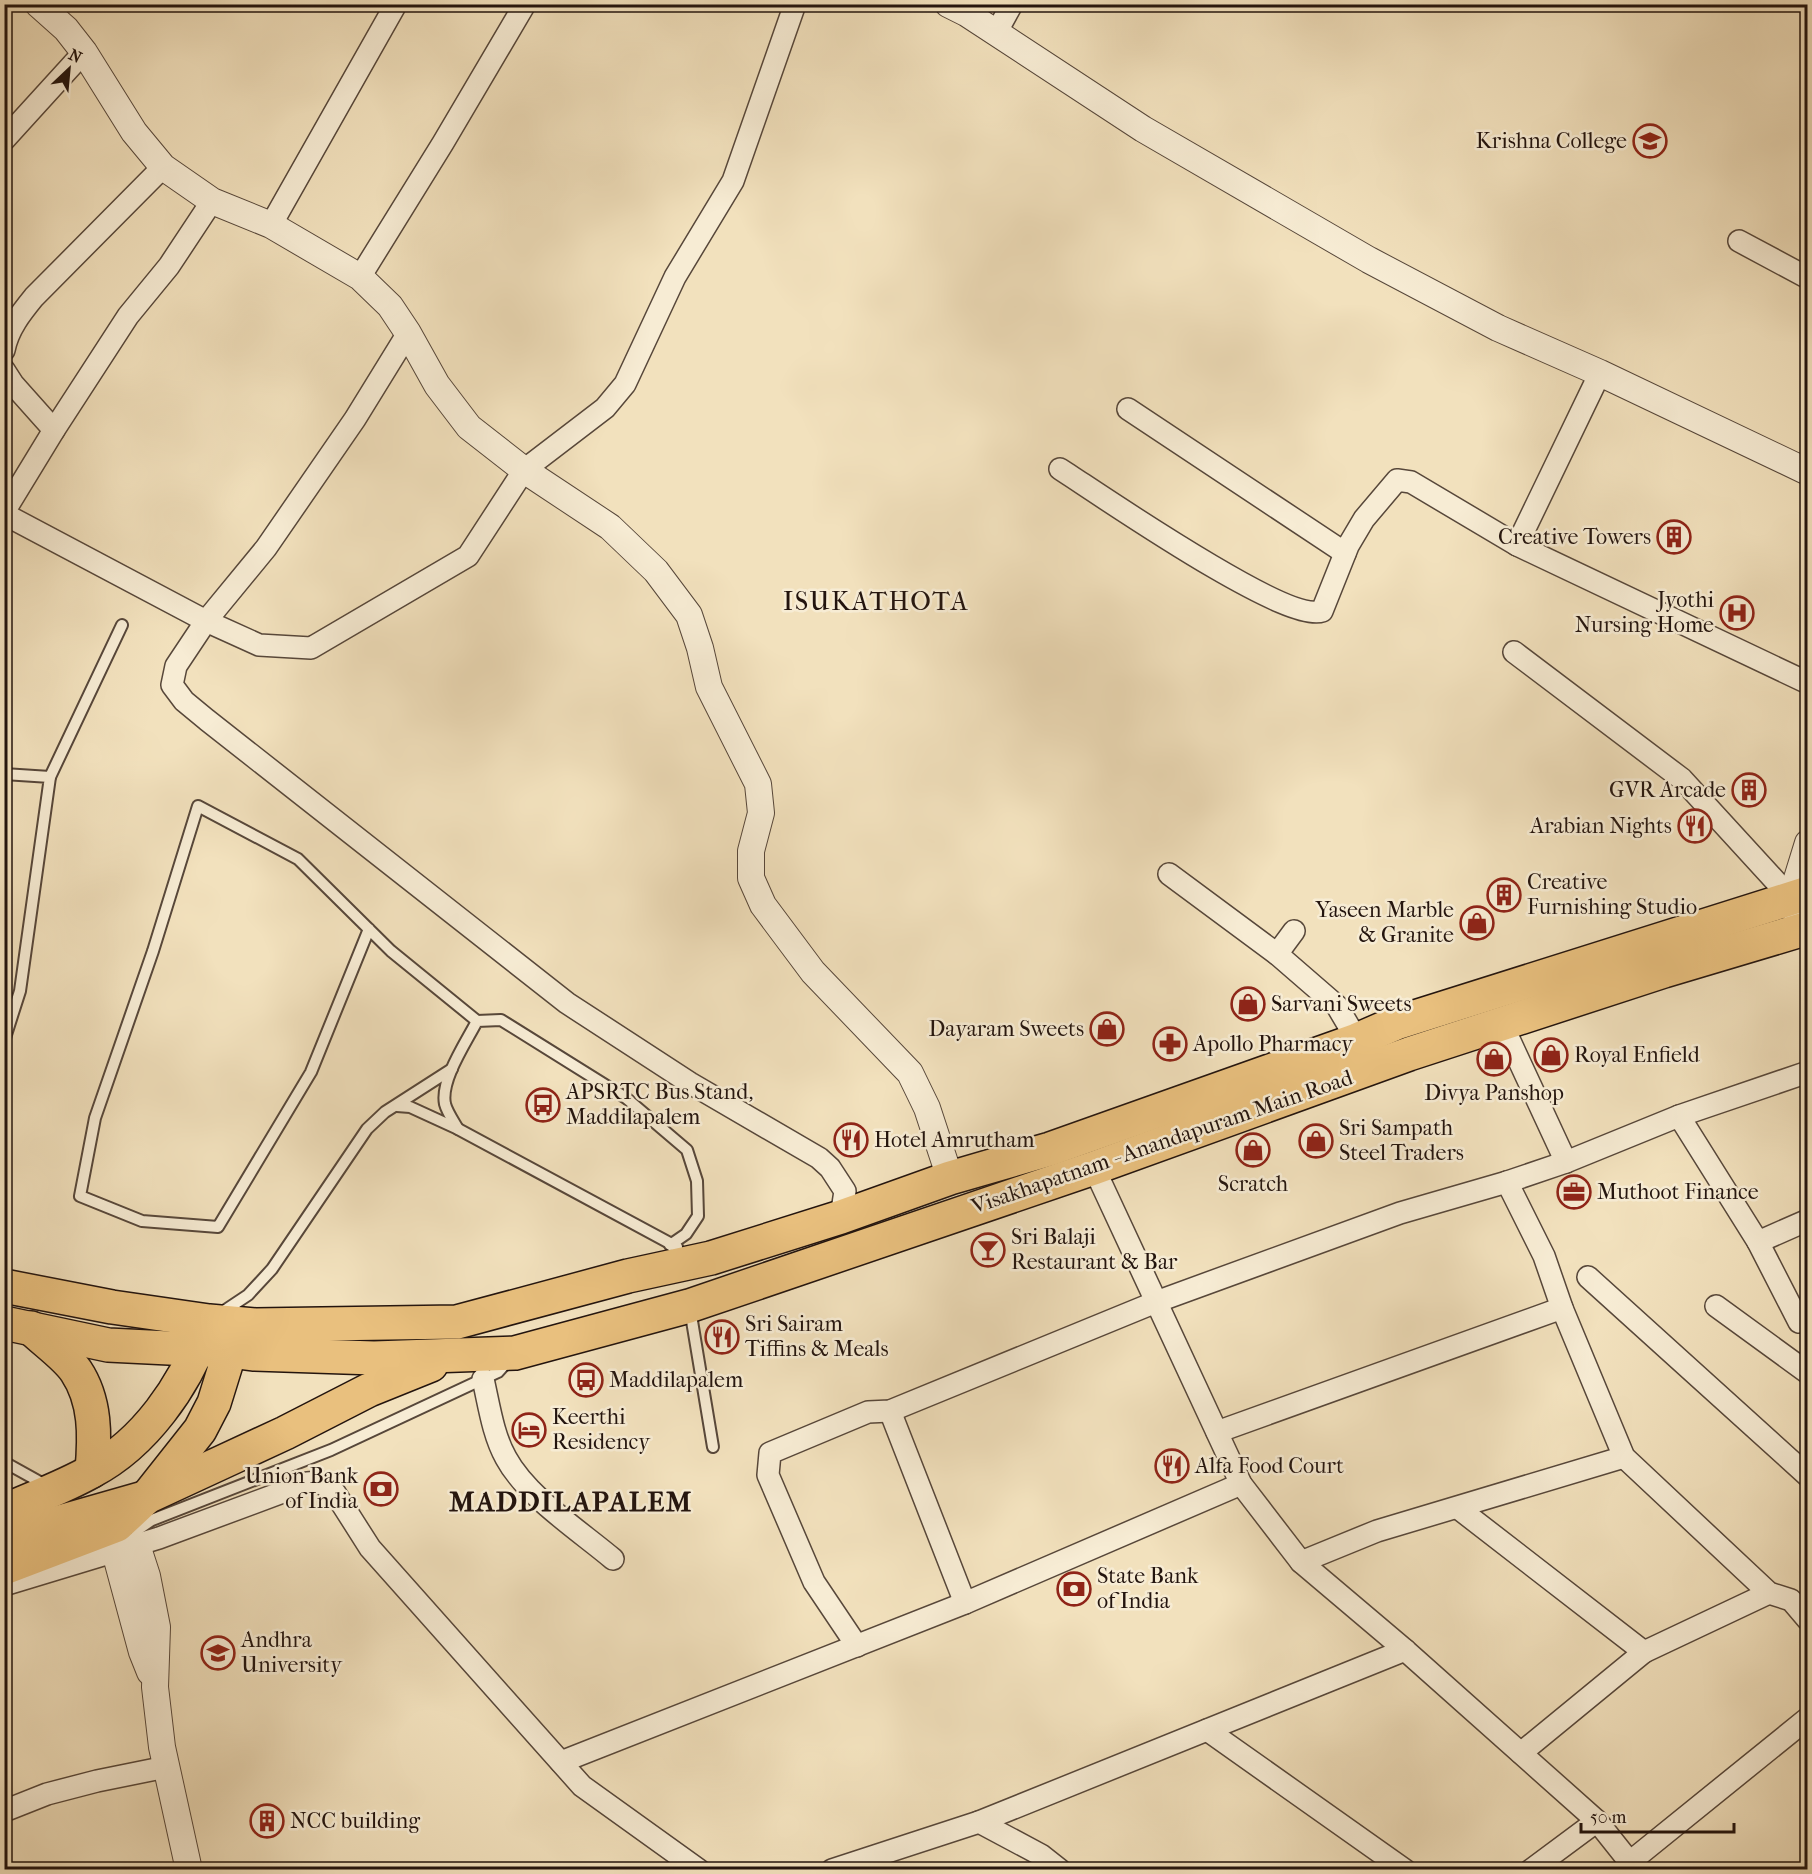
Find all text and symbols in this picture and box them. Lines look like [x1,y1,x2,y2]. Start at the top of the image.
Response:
north arrow [39,39,99,99]
text: N [66,45,86,68]
school or university icon: Krishna College [1632,123,1668,159]
place label: Krishna College [1476,128,1627,154]
building icon: Creative Towers [1656,519,1692,555]
place label: Creative Towers [1498,524,1651,550]
district label: ISUKATHOTA [783,586,969,617]
place label: Jyothi Nursing Home [1575,587,1714,638]
hospital icon: Jyothi Nursing Home [1719,595,1755,631]
building icon: GVR Arcade [1731,772,1767,808]
place label: GVR Arcade [1609,777,1726,803]
restaurant icon: Arabian Nights [1677,808,1713,844]
place label: Arabian Nights [1529,813,1672,839]
place label: Creative Furnishing Studio [1527,869,1697,920]
building icon: Creative Furnishing Studio [1486,877,1522,913]
place label: Yaseen Marble & Granite [1314,897,1454,948]
shop icon: Yaseen Marble & Granite [1459,905,1495,941]
shop icon: Sarvani Sweets [1230,986,1266,1022]
place label: Sarvani Sweets [1271,991,1412,1017]
shop icon: Dayaram Sweets [1089,1011,1125,1047]
place label: Dayaram Sweets [929,1016,1084,1042]
pharmacy icon: Apollo Pharmacy [1152,1026,1188,1062]
place label: Apollo Pharmacy [1192,1031,1354,1057]
shop icon: Royal Enfield [1533,1037,1569,1073]
shop icon: Divya Panshop [1476,1041,1512,1077]
place label: Royal Enfield [1574,1042,1701,1068]
street label: Visakhapatnam - Anandapuram Main Road [967,1064,1357,1220]
place label: APSRTC Bus Stand, Maddilapalem [565,1079,753,1130]
place label: Divya Panshop [1424,1080,1564,1106]
bus stop icon: APSRTC Bus Stand, Maddilapalem [525,1087,561,1123]
place label: Sri Sampath Steel Traders [1339,1115,1464,1166]
restaurant icon: Hotel Amrutham [833,1122,869,1158]
shop icon: Sri Sampath Steel Traders [1298,1123,1334,1159]
place label: Hotel Amrutham [874,1127,1035,1153]
shop icon: Scratch [1235,1132,1271,1168]
place label: Scratch [1218,1171,1289,1197]
office icon: Muthoot Finance [1556,1174,1592,1210]
place label: Muthoot Finance [1597,1179,1759,1205]
place label: Sri Balaji Restaurant & Bar [1011,1224,1178,1275]
bar icon: Sri Balaji Restaurant & Bar [970,1232,1006,1268]
place label: Sri Sairam Tiffins & Meals [745,1311,889,1362]
restaurant icon: Sri Sairam Tiffins & Meals [704,1319,740,1355]
bus stop icon: Maddilapalem [568,1362,604,1398]
place label: Maddilapalem [609,1367,744,1393]
place label: Keerthi Residency [552,1404,651,1455]
hotel icon: Keerthi Residency [511,1412,547,1448]
restaurant icon: Alfa Food Court [1154,1448,1190,1484]
place label: Alfa Food Court [1194,1453,1344,1479]
place label: Union Bank of India [245,1463,359,1514]
bank icon: Union Bank of India [363,1471,399,1507]
district label: MADDILAPALEM [449,1485,693,1518]
place label: State Bank of India [1097,1563,1199,1614]
bank icon: State Bank of India [1056,1571,1092,1607]
place label: Andhra University [240,1627,343,1678]
school or university icon: Andhra University [200,1635,236,1671]
scale bar [1581,1796,1734,1834]
building icon: NCC building [249,1803,285,1839]
text: 50 m [1590,1807,1627,1828]
place label: NCC building [290,1808,420,1834]

